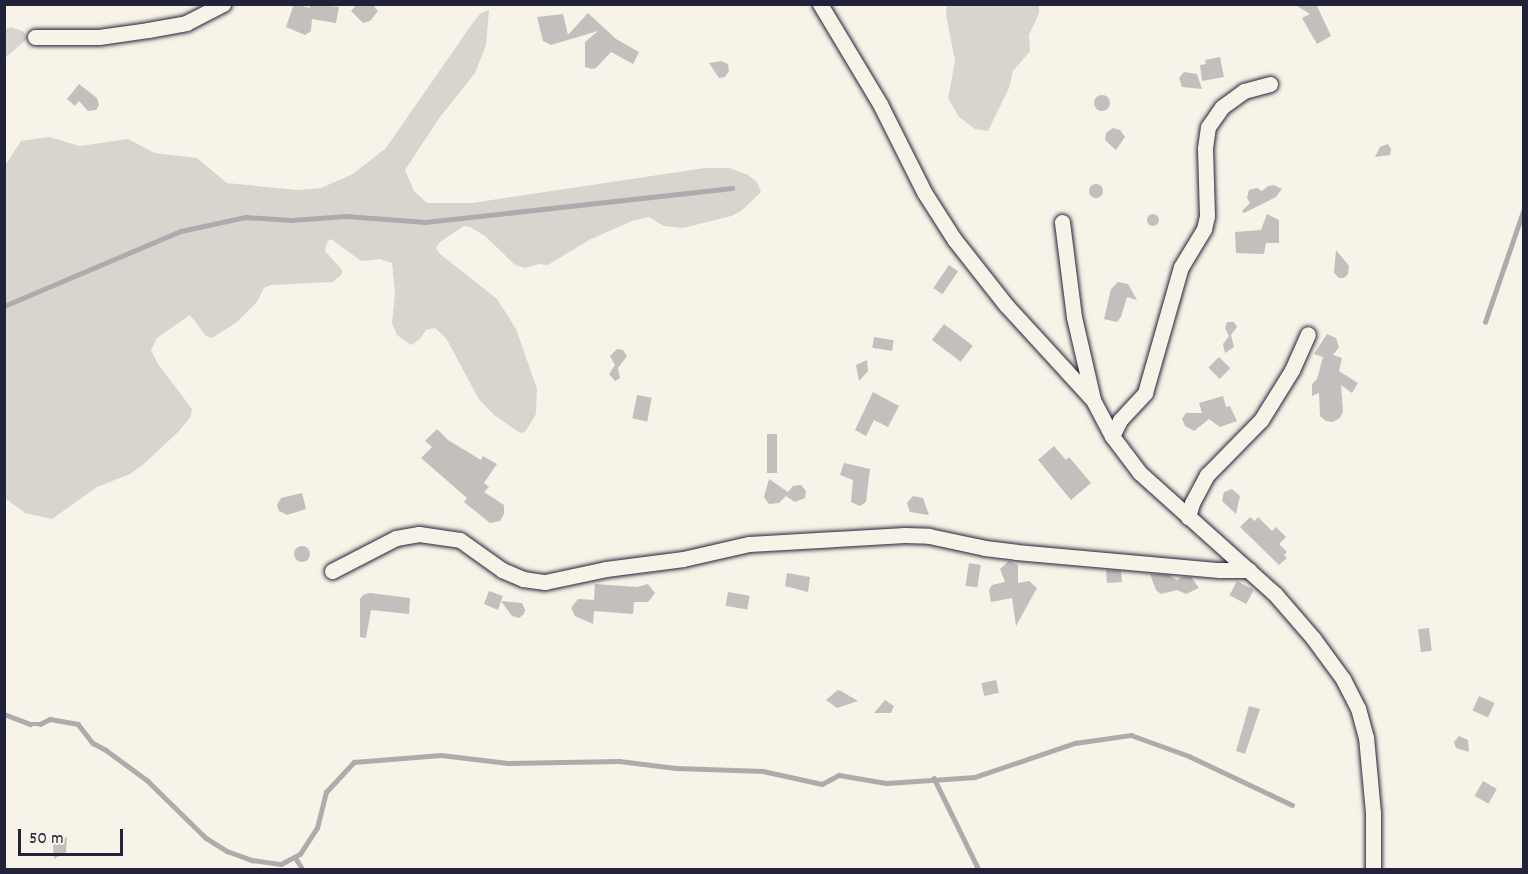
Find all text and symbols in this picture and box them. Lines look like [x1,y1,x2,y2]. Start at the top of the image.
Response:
scale bar [21,817,126,855]
text: 50 m [29,827,64,852]

